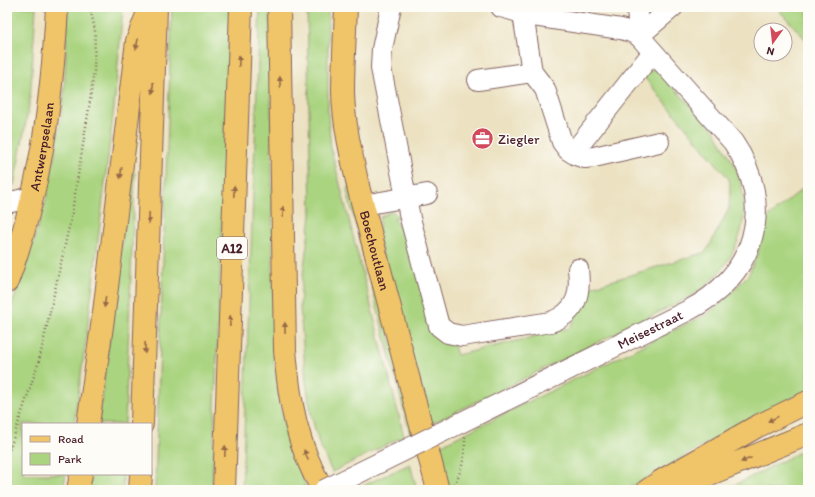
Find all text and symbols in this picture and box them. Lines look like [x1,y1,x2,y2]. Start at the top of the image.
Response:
north arrow [753,22,793,62]
one-way arrow [134,37,140,50]
text: N [765,44,776,58]
one-way arrow [236,54,242,67]
one-way arrow [276,76,283,88]
one-way arrow [150,82,156,95]
street label: Antwerpselaan [26,101,58,193]
office icon: Ziegler [470,126,496,152]
place label: Ziegler [498,131,540,148]
one-way arrow [118,167,125,179]
one-way arrow [231,184,237,197]
one-way arrow [280,205,286,218]
street label: Boechoutlaan [356,209,393,293]
one-way arrow [146,212,152,225]
road number: A12 [217,237,247,259]
one-way arrow [102,295,108,308]
street label: Meisestraat [615,306,686,353]
one-way arrow [227,314,233,327]
one-way arrow [282,321,288,334]
one-way arrow [142,342,148,355]
one-way arrow [767,416,779,422]
legend [22,423,152,475]
text: Road [58,432,84,446]
one-way arrow [222,445,229,457]
one-way arrow [303,450,309,461]
text: Park [58,452,82,466]
one-way arrow [739,457,751,463]

